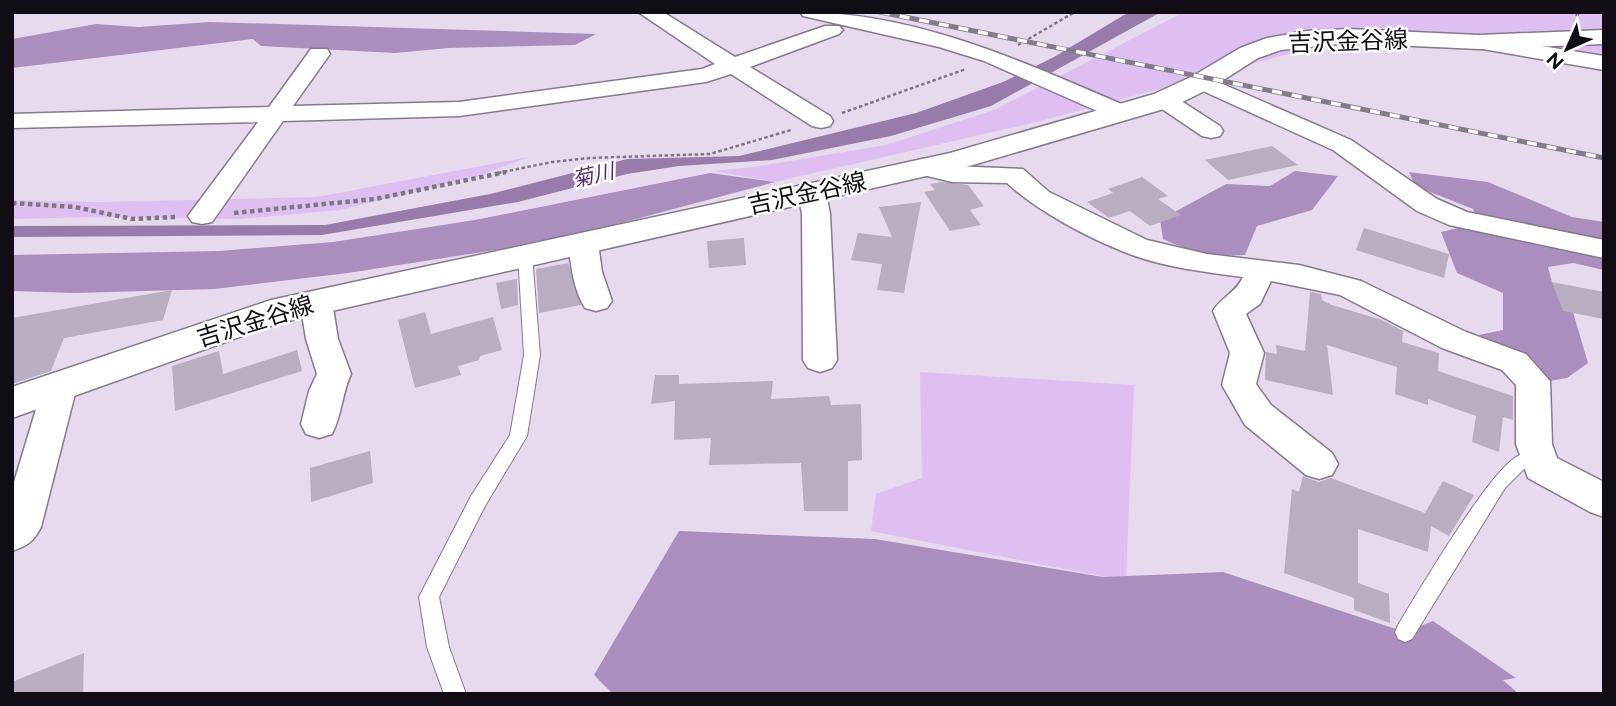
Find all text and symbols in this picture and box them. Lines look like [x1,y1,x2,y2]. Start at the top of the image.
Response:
north arrow [1532,14,1602,84]
street label: 吉沢金谷線 [1288,24,1408,58]
text: N [1542,47,1569,74]
water label: 菊川 [570,158,618,192]
street label: 吉沢金谷線 [745,166,869,220]
street label: 吉沢金谷線 [193,290,317,352]

